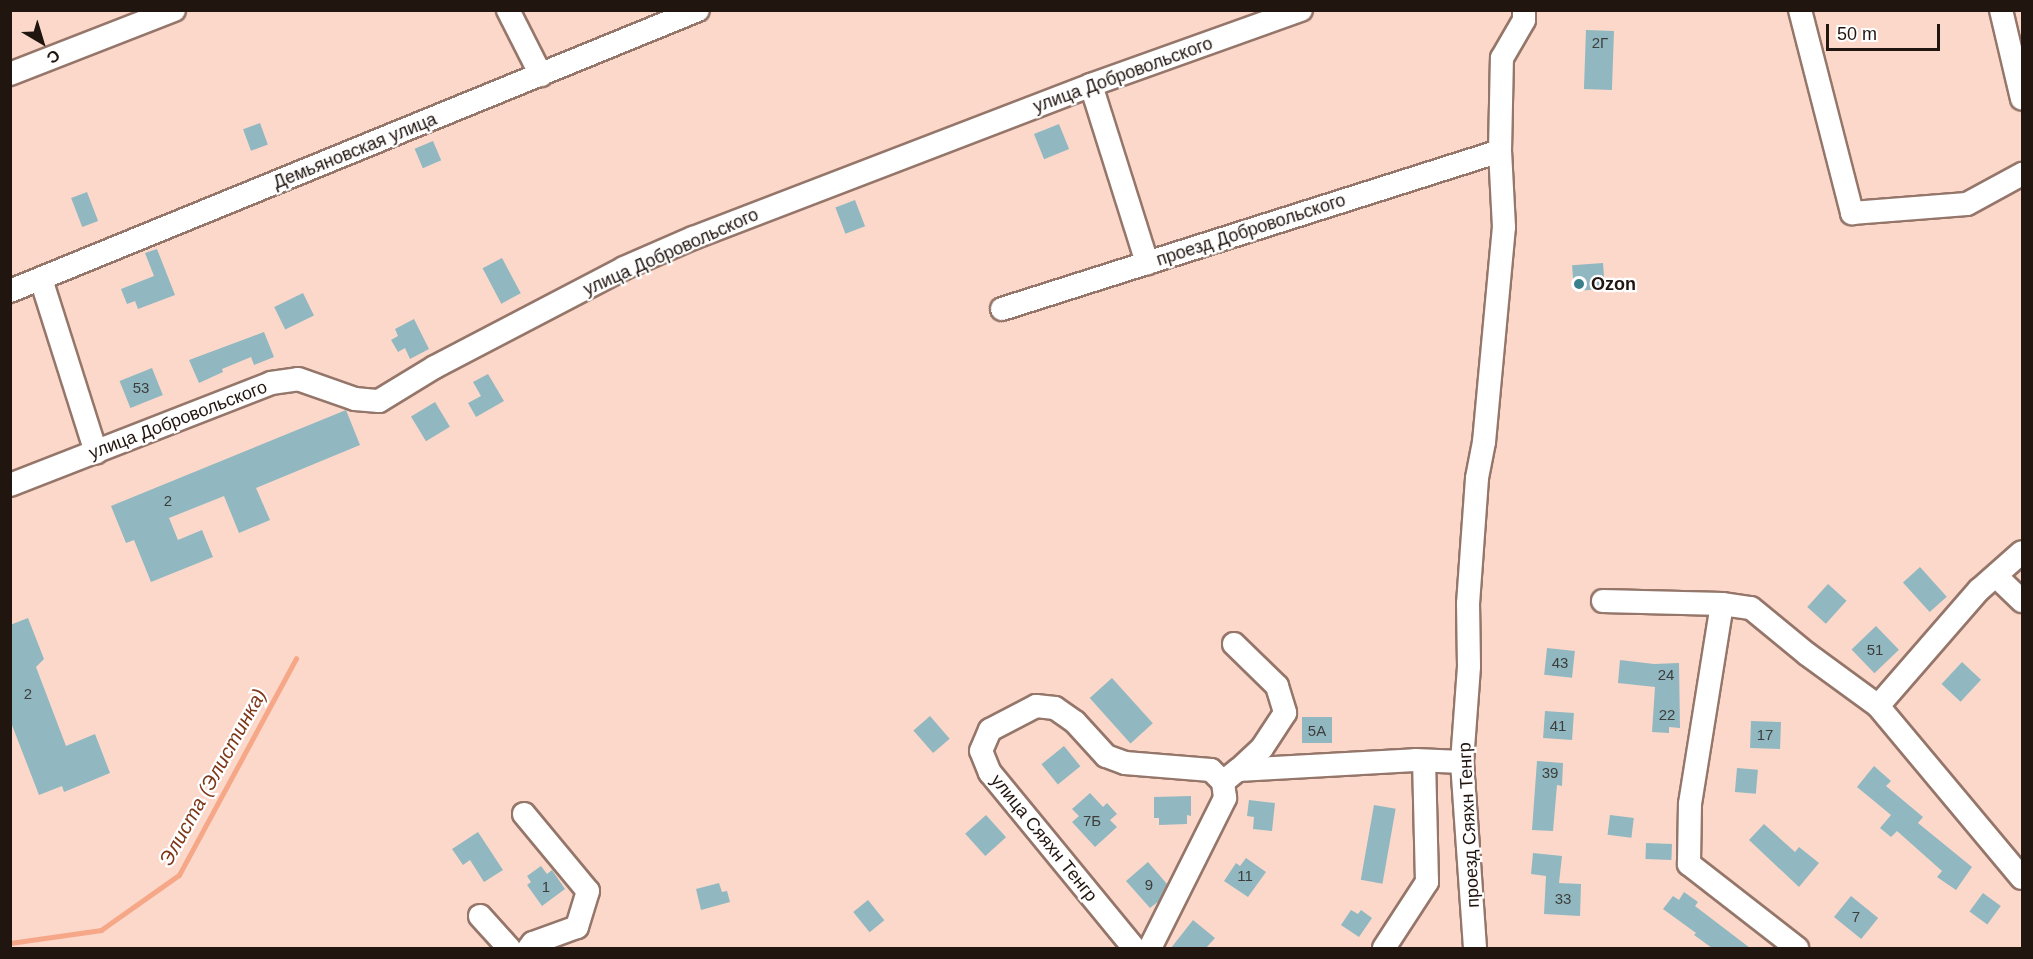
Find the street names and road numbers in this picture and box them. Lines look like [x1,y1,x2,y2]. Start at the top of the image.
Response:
street label: улица Добровольского [1030,32,1216,118]
street label: Демьяновская улица [270,108,440,194]
street label: проезд Добровольского [1154,189,1348,271]
street label: улица Добровольского [580,204,762,300]
street label: улица Добровольского [86,376,270,464]
street label: проезд Сяяхн Тенгр [1454,742,1484,908]
street label: улица Сяяхн Тенгр [986,770,1102,906]

